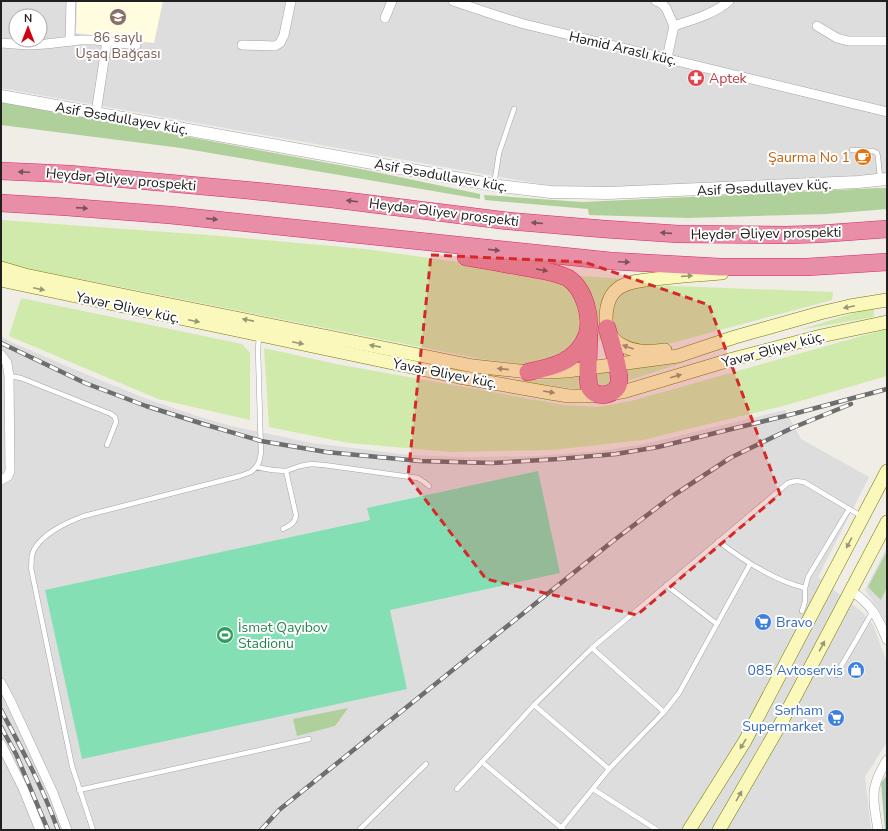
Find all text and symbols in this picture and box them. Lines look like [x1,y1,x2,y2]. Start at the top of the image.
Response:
school or university icon: 86 saylı Uşaq Bağçası [108,7,128,27]
north arrow [8,8,48,48]
text: N [24,11,32,26]
street label: Həmid Araslı küç. [567,27,679,70]
place label: 86 saylı Uşaq Bağçası [75,28,161,63]
pharmacy icon: Aptek [686,68,706,88]
place label: Aptek [709,69,748,88]
street label: Asif Əsədullayev küç. [54,97,190,140]
cafe icon: Şaurma No 1 [853,147,873,167]
place label: Şaurma No 1 [768,148,850,167]
street label: Asif Əsədullayev küç. [373,154,509,197]
street label: Heydər Əliyev prospekti [45,163,197,196]
one-way arrow [18,168,30,175]
street label: Asif Əsədullayev küç. [696,174,832,201]
street label: Heydər Əliyev prospekti [368,194,520,231]
one-way arrow [346,198,358,204]
one-way arrow [76,204,89,211]
one-way arrow [206,216,218,222]
one-way arrow [531,220,543,227]
street label: Heydər Əliyev prospekti [690,223,842,244]
one-way arrow [660,230,672,237]
one-way arrow [488,246,500,253]
one-way arrow [618,259,630,266]
one-way arrow [536,268,548,274]
one-way arrow [681,273,693,280]
one-way arrow [33,286,45,292]
street label: Yavər Əliyev küç. [73,287,182,328]
one-way arrow [843,304,855,310]
one-way arrow [242,317,254,323]
one-way arrow [188,318,200,324]
street label: Yavər Əliyev küç. [719,327,827,373]
one-way arrow [291,340,304,346]
one-way arrow [369,343,381,349]
one-way arrow [622,344,634,350]
street label: Yavər Əliyev küç. [390,354,499,393]
one-way arrow [497,366,509,373]
one-way arrow [670,373,682,379]
one-way arrow [543,389,555,395]
one-way arrow [846,537,852,549]
supermarket icon: Bravo [753,612,773,632]
place label: Bravo [776,613,813,632]
place label: İsmət Qayıbov Stadionu [238,618,329,653]
sports icon: İsmət Qayıbov Stadionu [215,625,235,645]
one-way arrow [819,640,825,651]
shop icon: 085 Avtoservis [846,660,866,680]
place label: 085 Avtoservis [748,661,843,680]
place label: Sərham Supermarket [742,701,823,736]
supermarket icon: Sərham Supermarket [826,708,846,728]
one-way arrow [739,738,746,750]
one-way arrow [735,790,742,802]

